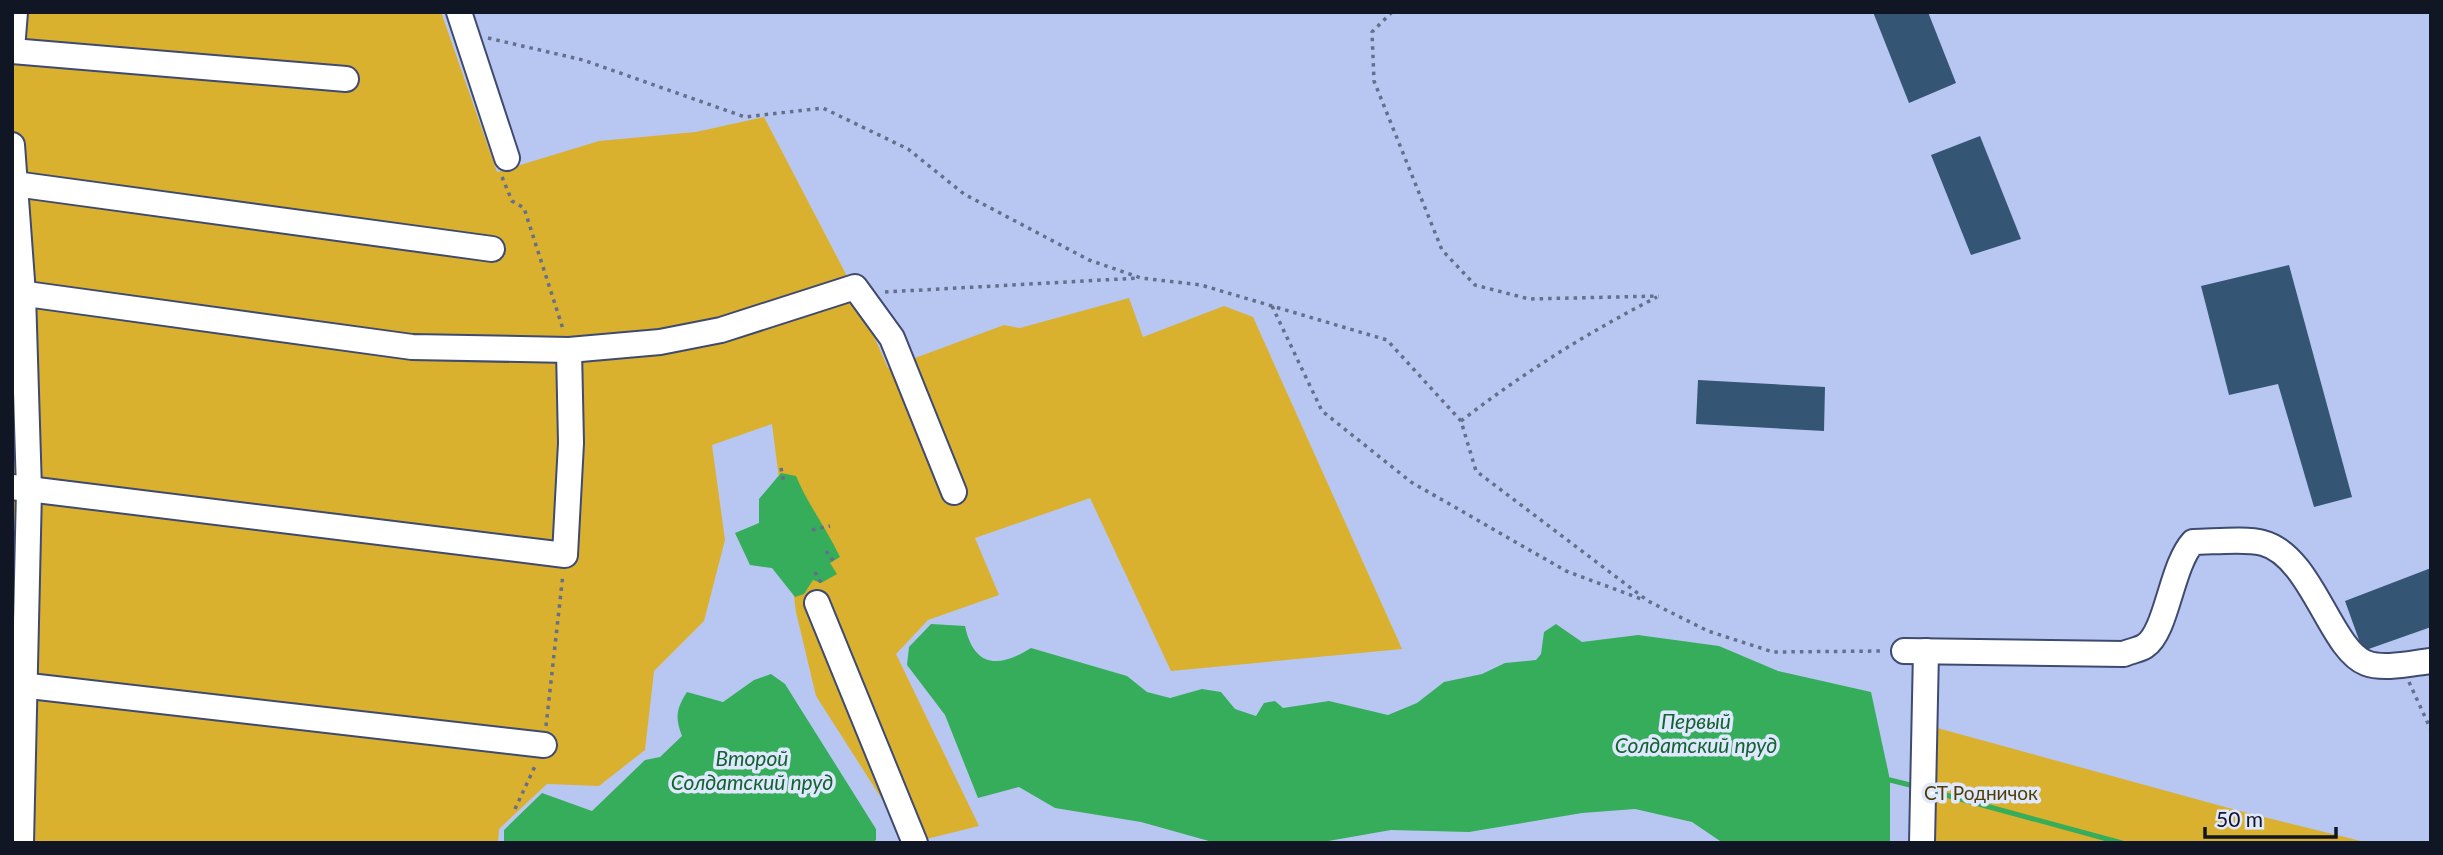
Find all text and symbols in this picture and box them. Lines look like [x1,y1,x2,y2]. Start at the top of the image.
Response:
water label: Первый Солдатский пруд [1615,708,1777,757]
water label: Второй Солдатский пруд [671,745,833,794]
park label: СТ Родничок [1924,781,2038,804]
scale bar [2205,796,2336,840]
text: 50 m [2216,806,2263,831]

